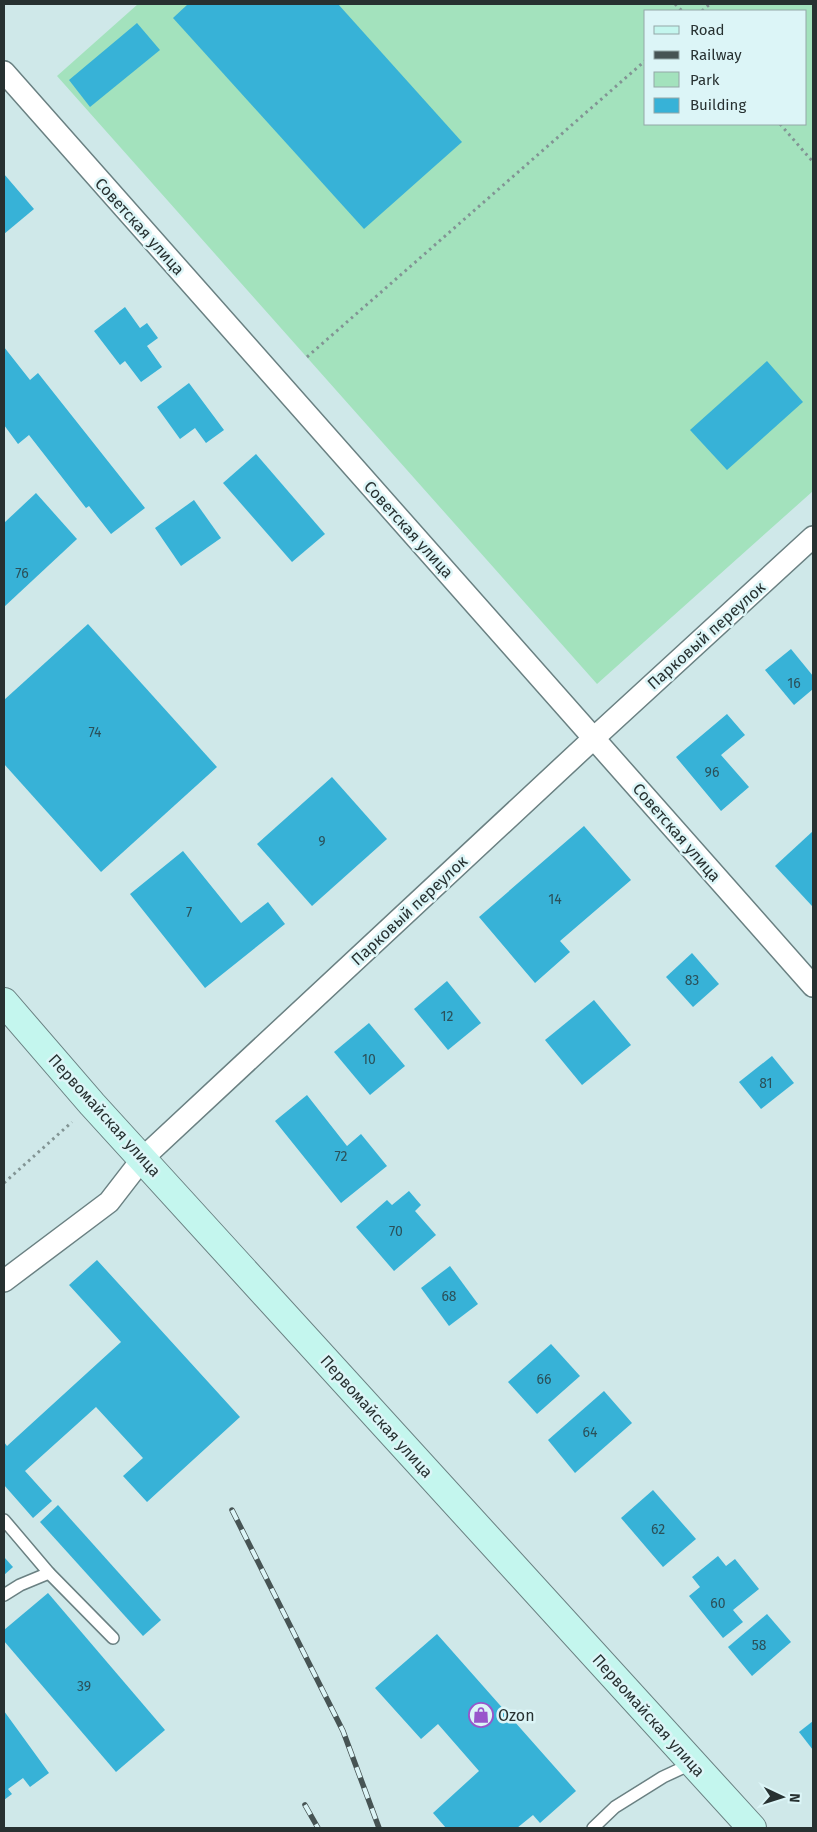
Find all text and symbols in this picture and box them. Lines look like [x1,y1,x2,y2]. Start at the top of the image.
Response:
legend [644,10,807,125]
text: Road [690,21,725,39]
text: Railway [690,46,742,64]
text: Park [690,71,720,89]
text: Building [690,96,746,114]
street label: Советская улица [91,174,188,279]
street label: Советская улица [360,477,457,582]
house number: 76 [15,565,29,582]
street label: Парковый переулок [643,577,770,693]
house number: 16 [787,675,801,692]
house number: 74 [88,724,102,741]
house number: 96 [705,764,719,781]
street label: Советская улица [629,779,725,885]
house number: 9 [318,833,326,850]
street label: Парковый переулок [347,851,472,969]
house number: 14 [548,891,562,908]
house number: 7 [186,904,192,921]
house number: 83 [685,972,699,989]
house number: 12 [441,1008,454,1025]
street label: Первомайская улица [45,1050,165,1181]
house number: 10 [362,1051,376,1068]
house number: 81 [759,1075,773,1092]
house number: 72 [335,1148,348,1165]
house number: 70 [389,1223,403,1240]
house number: 68 [441,1288,457,1305]
street label: Первомайская улица [317,1351,437,1482]
house number: 66 [537,1371,551,1388]
house number: 64 [583,1424,598,1441]
house number: 62 [651,1521,665,1538]
house number: 60 [710,1595,726,1612]
house number: 58 [752,1637,767,1654]
street label: Первомайская улица [589,1650,709,1781]
house number: 39 [77,1678,91,1695]
shop icon: Ozon [468,1702,494,1728]
place label: Ozon [498,1706,535,1725]
north arrow [757,1772,807,1822]
text: N [786,1793,803,1803]

